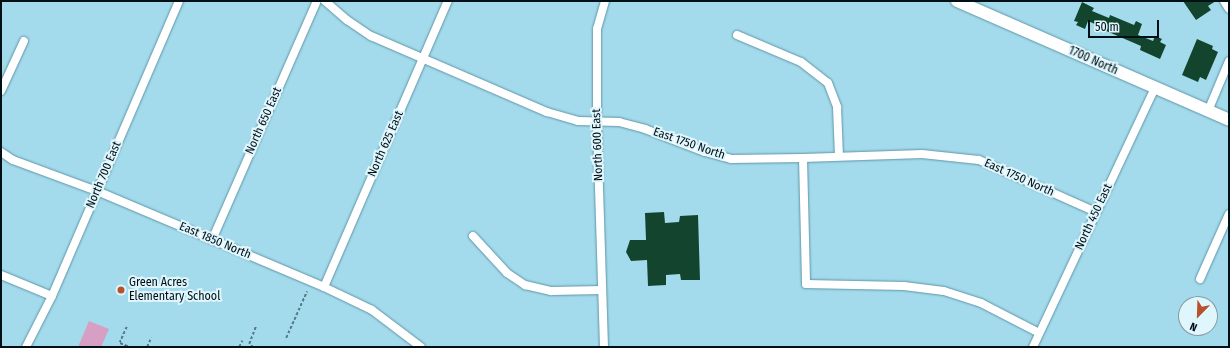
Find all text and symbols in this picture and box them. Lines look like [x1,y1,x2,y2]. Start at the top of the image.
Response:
scale bar [1090,12,1161,38]
text: 50 m [1095,20,1119,34]
street label: 1700 North [1066,44,1120,78]
street label: North 650 East [243,85,285,157]
street label: North 625 East [365,109,407,179]
street label: North 600 East [590,109,606,181]
street label: East 1750 North [651,125,727,163]
street label: North 700 East [83,139,125,211]
street label: East 1750 North [982,156,1056,200]
street label: North 450 East [1072,182,1116,252]
street label: East 1850 North [177,219,253,263]
place label: Green Acres Elementary School [129,276,220,304]
marker: Green Acres Elementary School [116,285,126,295]
north arrow [1178,296,1218,336]
text: N [1188,319,1199,334]

